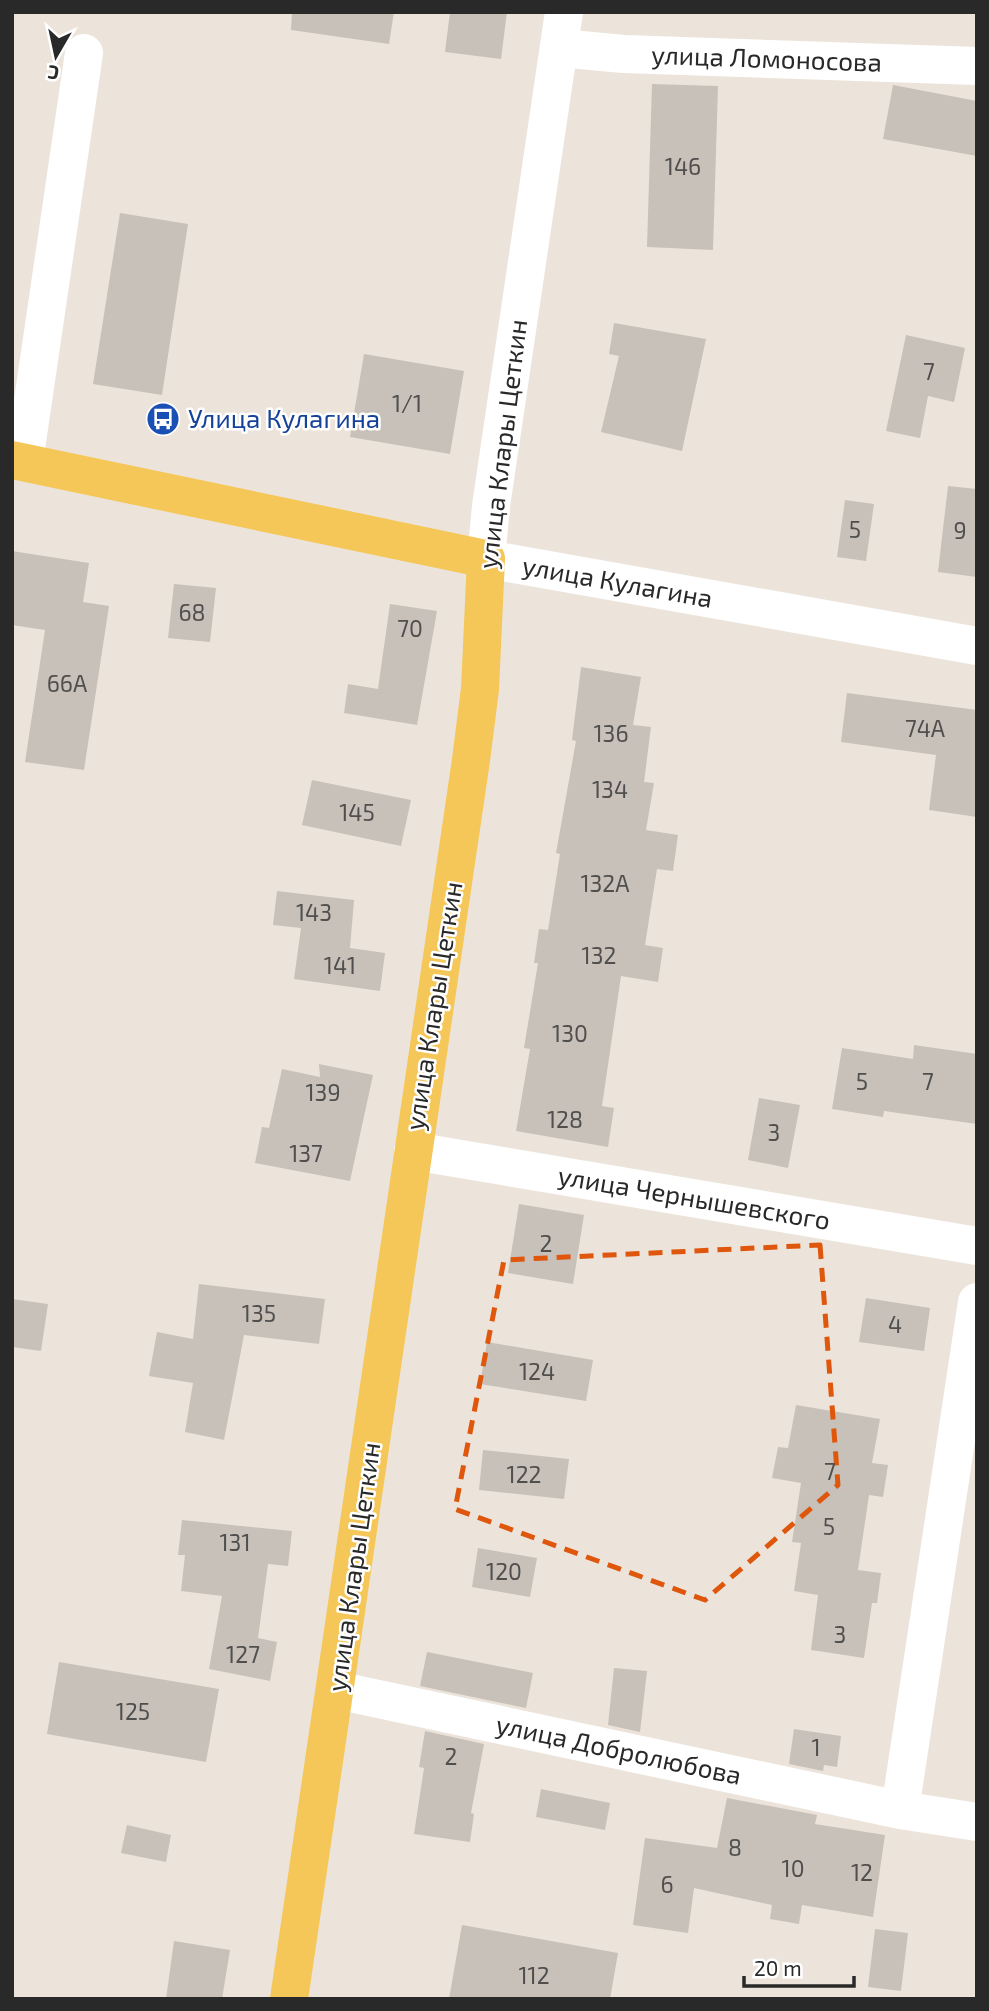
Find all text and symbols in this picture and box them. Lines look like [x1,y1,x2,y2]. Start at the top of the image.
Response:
north arrow [21,21,91,91]
street label: улица Ломоносова [651,38,883,77]
text: С [46,61,61,86]
house number: 146 [665,152,701,180]
street label: улица Клары Цеткин [471,317,533,571]
house number: 7 [923,357,935,385]
house number: 1/1 [392,389,422,417]
bus stop icon: Улица Кулагина [144,400,182,438]
place label: Улица Кулагина [188,402,380,434]
house number: 5 [849,515,861,543]
house number: 9 [953,516,967,544]
street label: улица Кулагина [520,549,715,613]
house number: 68 [178,598,206,626]
house number: 70 [397,614,423,642]
house number: 66А [47,669,88,697]
house number: 74А [905,714,946,742]
house number: 136 [593,719,629,747]
house number: 134 [592,775,628,803]
house number: 145 [339,798,375,826]
house number: 132А [580,869,630,897]
street label: улица Клары Цеткин [398,879,468,1132]
house number: 143 [296,898,332,926]
house number: 132 [582,941,616,969]
house number: 141 [324,951,356,979]
house number: 130 [552,1019,588,1047]
house number: 5 [856,1067,868,1095]
house number: 7 [922,1067,934,1095]
house number: 139 [305,1078,341,1106]
house number: 128 [547,1105,583,1133]
house number: 3 [768,1118,780,1146]
house number: 137 [289,1139,323,1167]
street label: улица Чернышевского [556,1159,833,1235]
house number: 2 [540,1229,552,1257]
house number: 135 [242,1299,276,1327]
house number: 4 [888,1310,902,1338]
house number: 124 [519,1357,555,1385]
street label: улица Клары Цеткин [320,1440,386,1693]
house number: 7 [824,1457,836,1485]
house number: 122 [506,1460,542,1488]
house number: 5 [823,1512,835,1540]
house number: 131 [219,1528,251,1556]
house number: 120 [486,1557,522,1585]
house number: 3 [834,1620,846,1648]
house number: 127 [226,1640,260,1668]
house number: 125 [116,1697,150,1725]
street label: улица Добролюбова [493,1708,744,1790]
house number: 1 [811,1733,821,1761]
house number: 2 [445,1742,457,1770]
house number: 8 [728,1833,742,1861]
house number: 10 [781,1854,805,1882]
house number: 12 [851,1858,873,1886]
house number: 6 [660,1870,674,1898]
scale bar [744,1944,854,1988]
text: 20 m [754,1955,802,1980]
house number: 112 [518,1961,550,1989]

